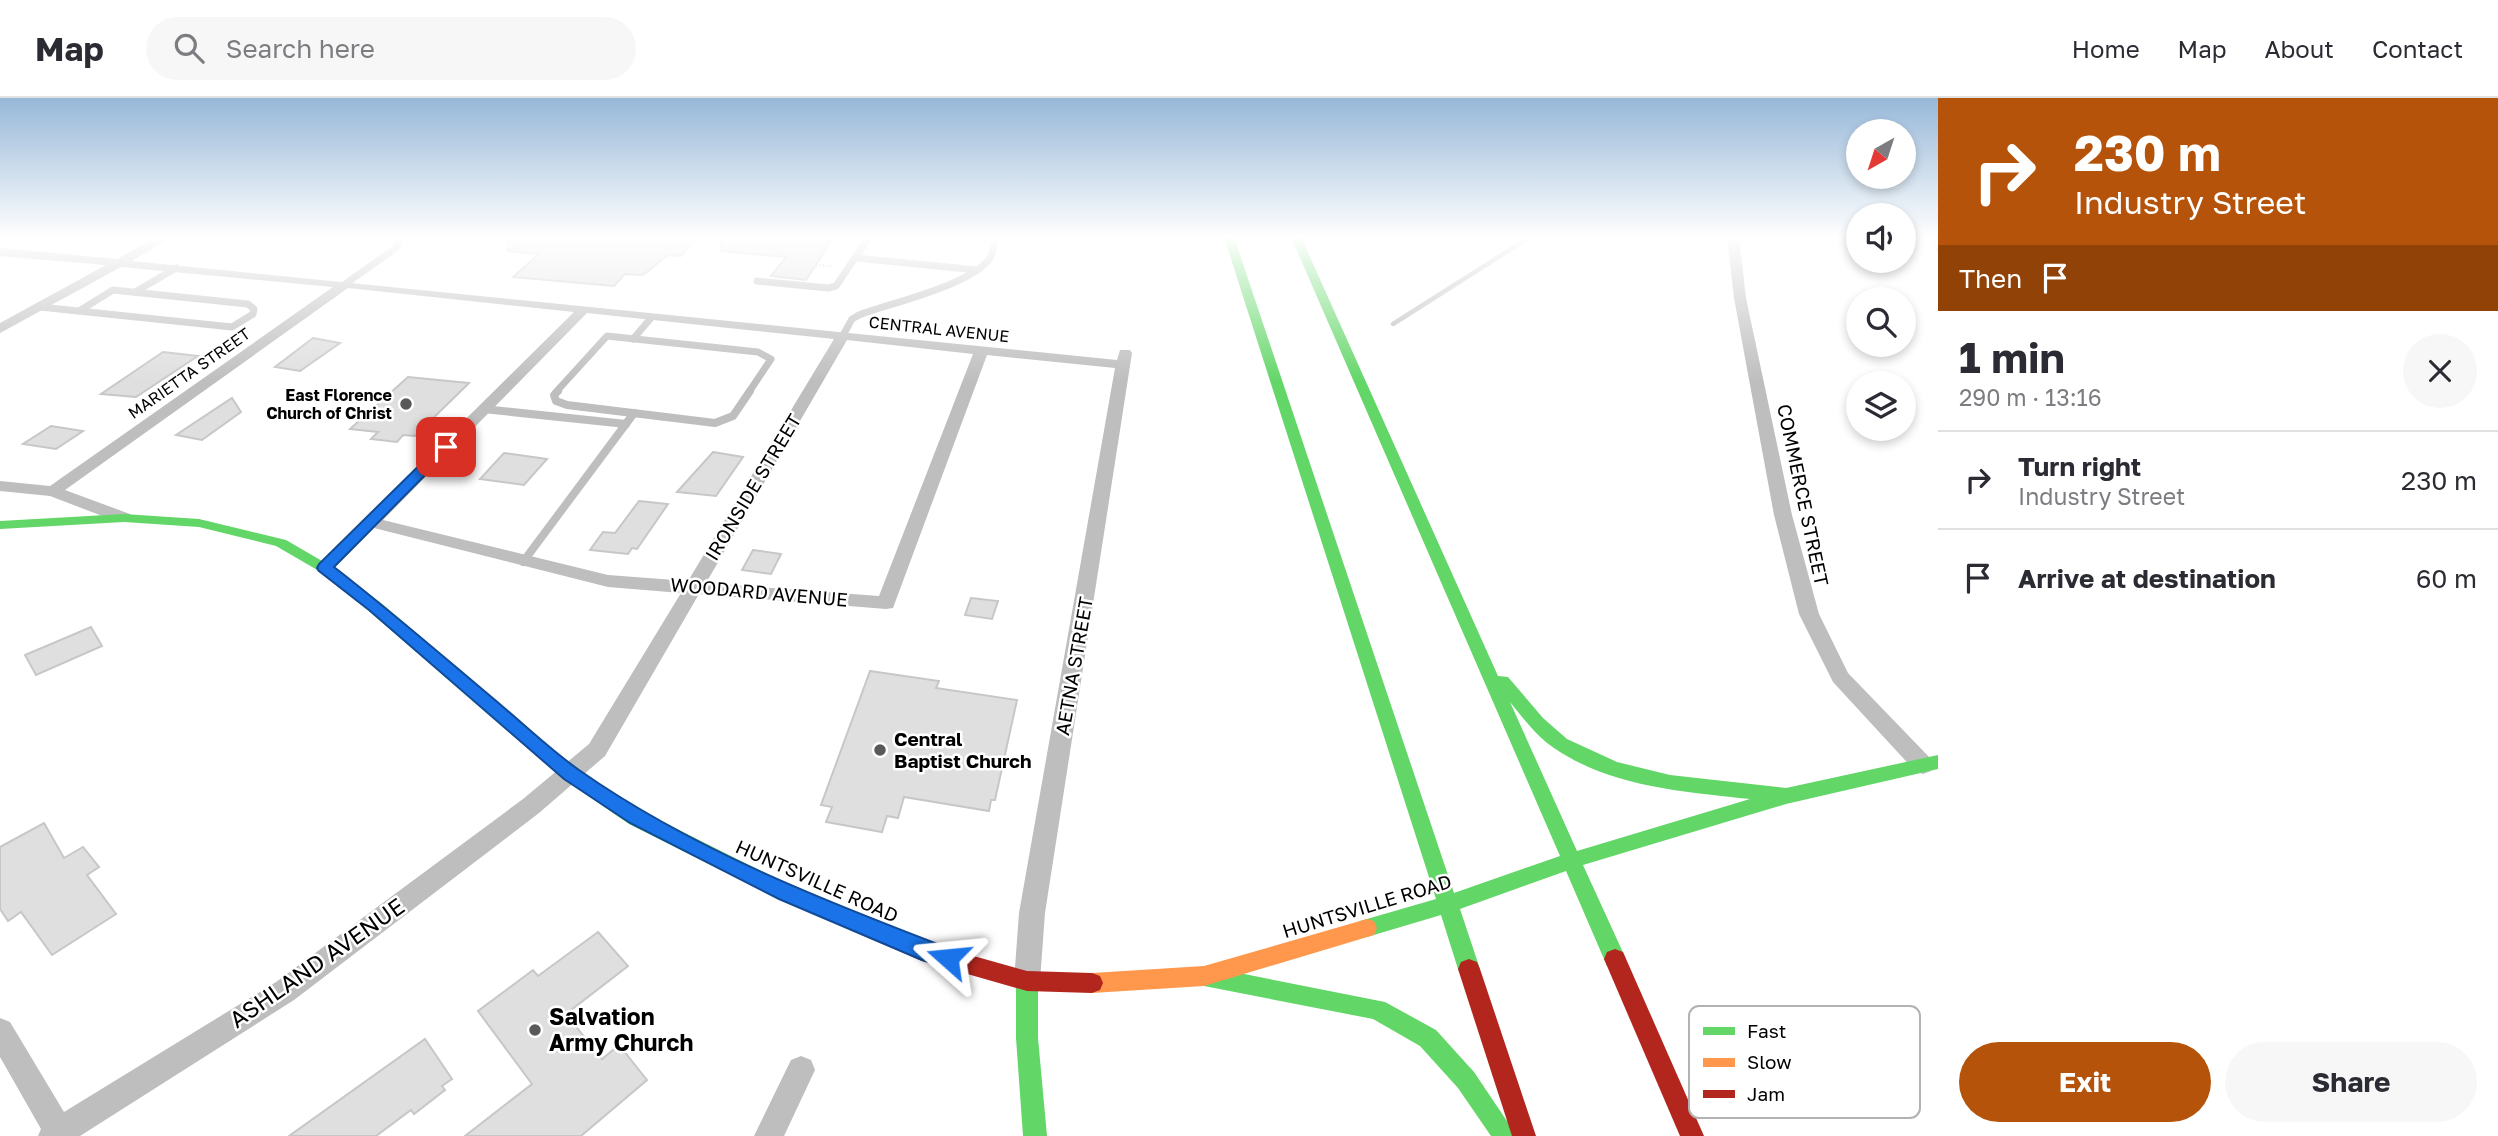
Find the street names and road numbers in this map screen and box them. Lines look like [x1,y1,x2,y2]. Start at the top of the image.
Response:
street label: CENTRAL AVENUE [868,312,1010,346]
street label: MARIETTA STREET [124,323,254,423]
street label: COMMERCE STREET [1773,402,1834,588]
street label: IRONSIDE STREET [700,409,806,564]
street label: WOODARD AVENUE [669,572,849,611]
street label: AETNA STREET [1050,595,1097,737]
street label: HUNTSVILLE ROAD [732,834,902,927]
street label: HUNTSVILLE ROAD [1280,869,1454,942]
street label: ASHLAND AVENUE [224,891,409,1033]

